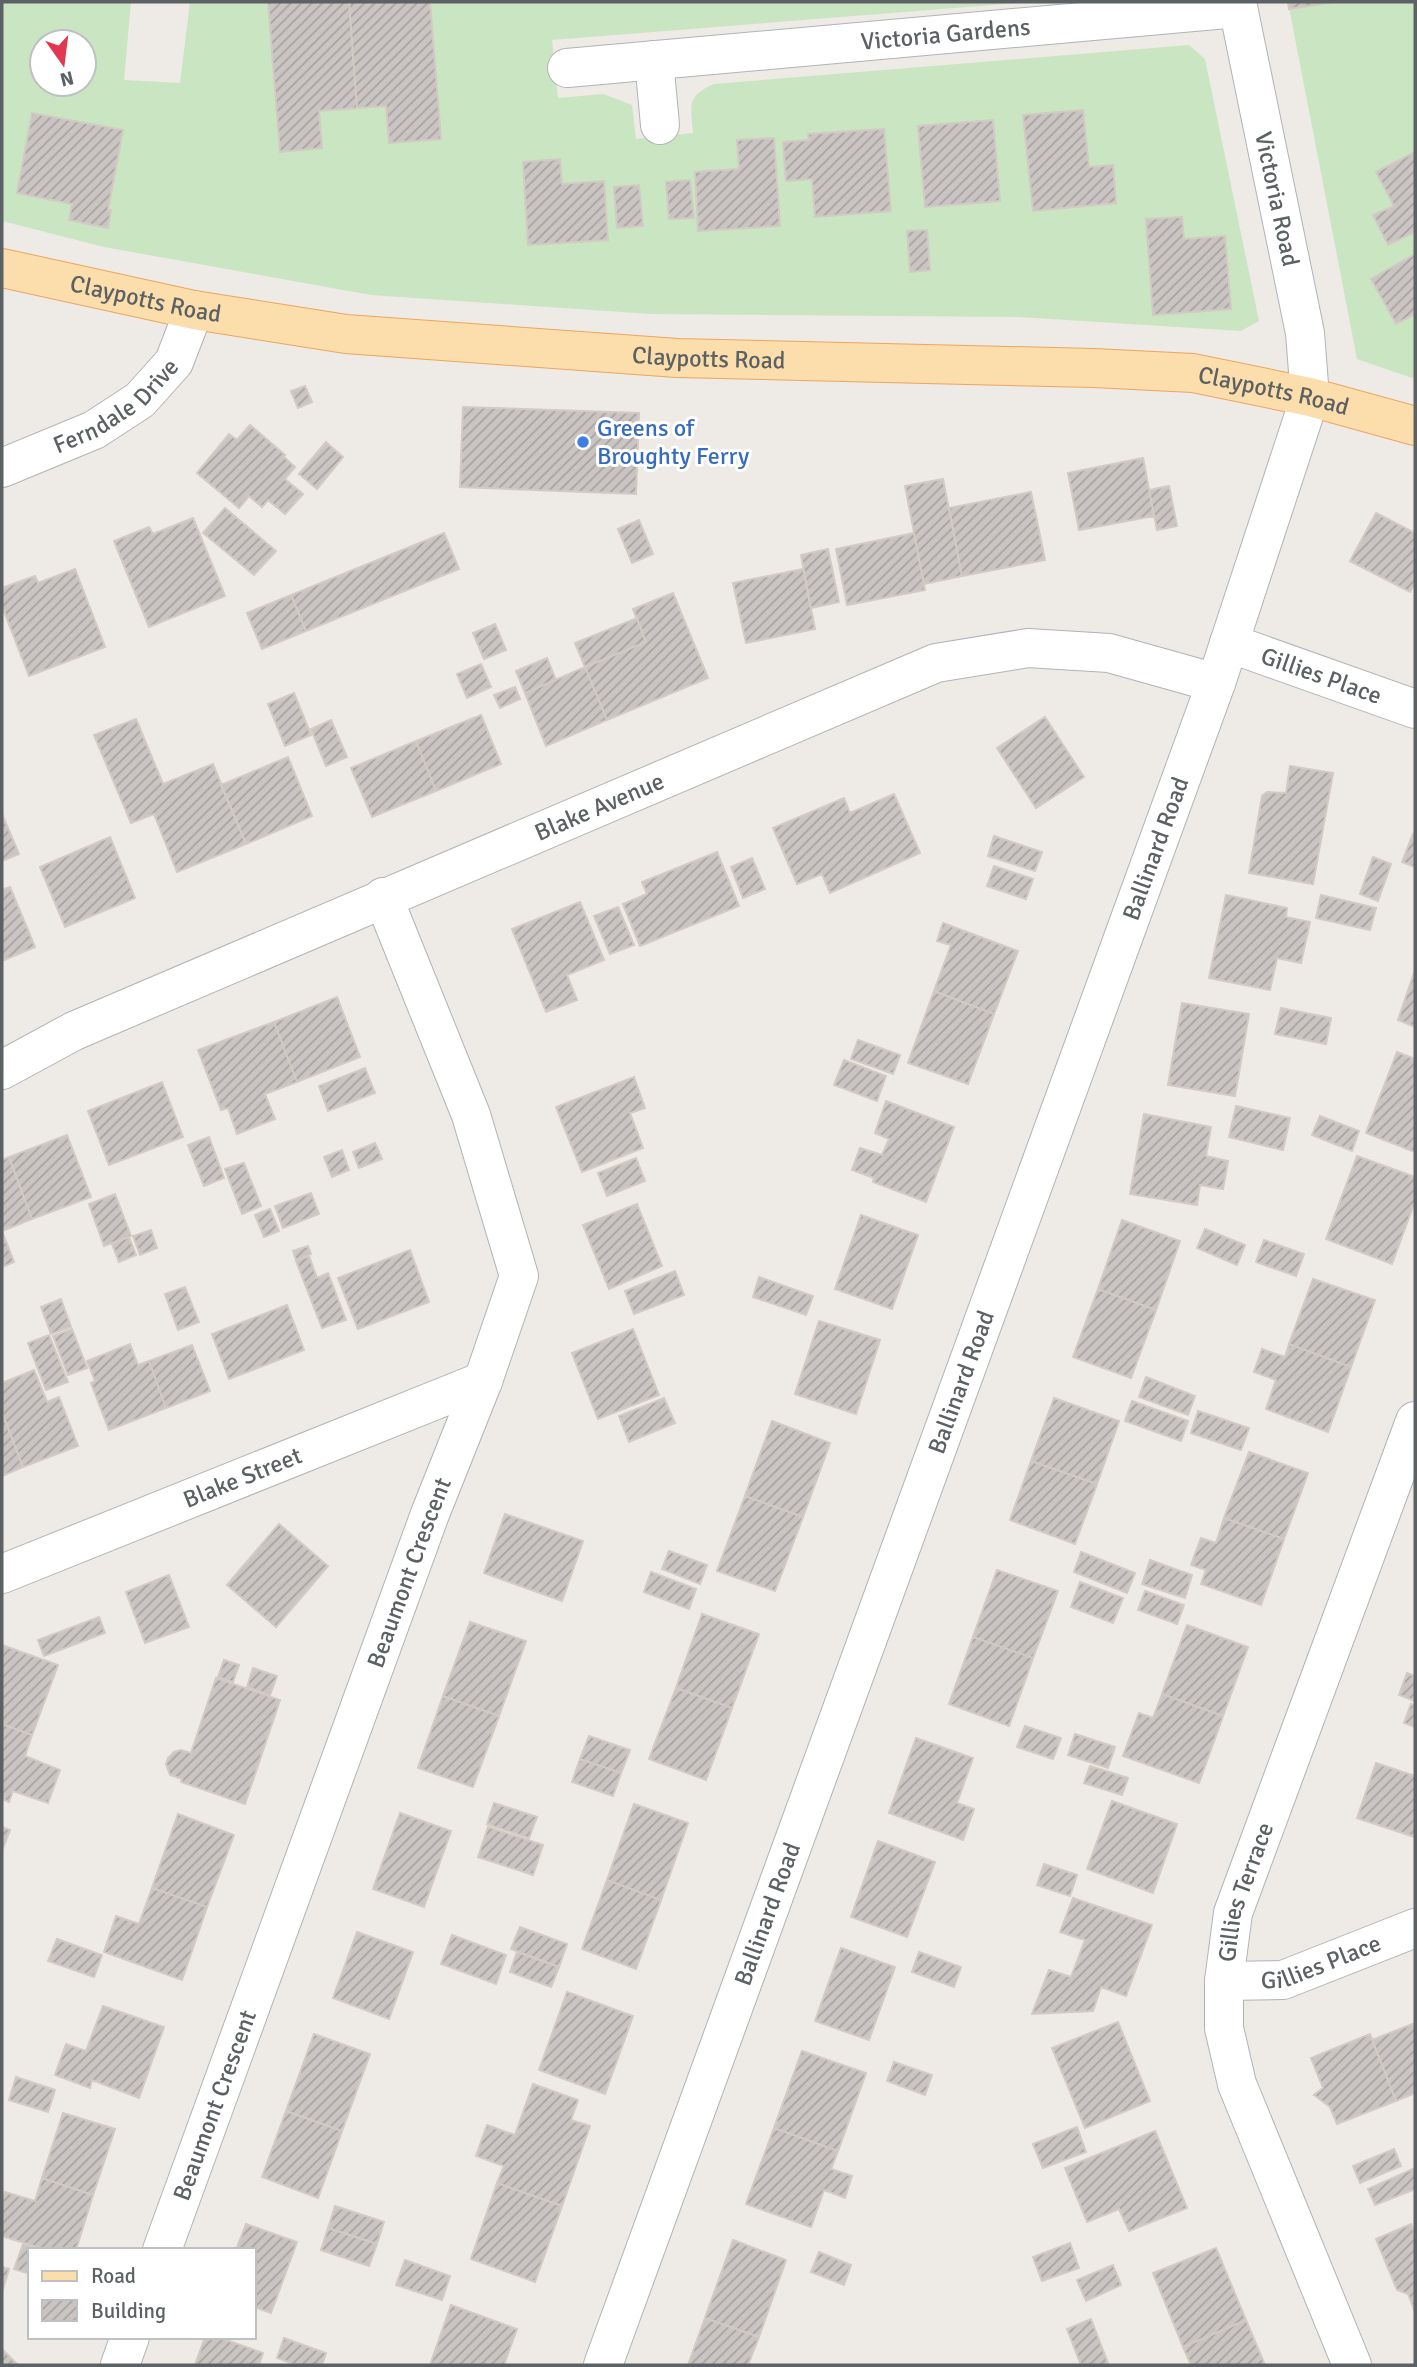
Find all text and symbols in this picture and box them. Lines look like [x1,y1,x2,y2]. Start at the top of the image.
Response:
street label: Victoria Gardens [859,12,1032,57]
north arrow [28,28,98,98]
text: N [58,65,76,92]
street label: Victoria Road [1248,129,1306,269]
street label: Claypotts Road [67,268,223,329]
street label: Claypotts Road [631,340,786,376]
street label: Ferndale Drive [49,352,185,460]
street label: Claypotts Road [1195,359,1352,422]
place label: Greens of Broughty Ferry [597,413,749,471]
marker: Greens of Broughty Ferry [575,434,591,450]
street label: Gillies Place [1257,641,1386,711]
street label: Blake Avenue [530,766,668,848]
street label: Ballinard Road [1116,773,1195,924]
street label: Ballinard Road [921,1307,1001,1458]
street label: Blake Street [179,1440,306,1515]
street label: Beaumont Crescent [360,1473,458,1672]
street label: Gillies Terrace [1212,1818,1280,1964]
street label: Ballinard Road [728,1838,807,1990]
street label: Gillies Place [1261,1928,1385,1995]
street label: Beaumont Crescent [166,2006,263,2205]
legend [28,2248,256,2339]
text: Road [91,2263,136,2289]
text: Building [91,2298,166,2324]

